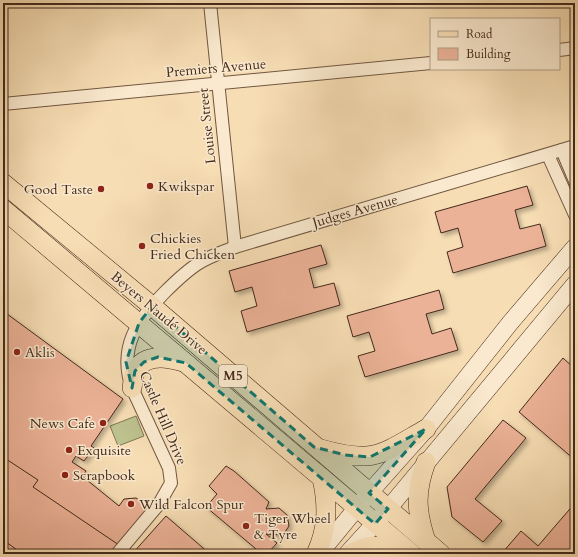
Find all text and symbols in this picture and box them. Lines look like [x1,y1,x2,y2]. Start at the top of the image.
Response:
legend [430,18,560,70]
text: Road [466,26,493,42]
text: Building [466,46,511,62]
street label: Premiers Avenue [165,54,267,82]
street label: Louise Street [194,87,220,165]
place label: Kwikspar [158,177,215,196]
place label: Good Taste [24,180,93,199]
marker: Kwikspar [145,181,155,191]
marker: Good Taste [96,184,106,194]
street label: Judges Avenue [308,190,400,233]
place label: Chickies Fried Chicken [150,229,235,264]
marker: Chickies Fried Chicken [137,241,147,251]
street label: Beyers Naudé Drive [107,267,211,359]
place label: Aklis [25,343,55,362]
marker: Aklis [12,347,22,357]
road number: M5 [219,365,247,387]
street label: Castle Hill Drive [135,368,191,468]
place label: News Cafe [30,414,95,433]
marker: News Cafe [98,418,108,428]
place label: Exquisite [77,441,131,460]
marker: Exquisite [64,445,74,455]
place label: Scrapbook [73,466,136,485]
marker: Scrapbook [60,470,70,480]
place label: Wild Falcon Spur [138,495,245,514]
marker: Wild Falcon Spur [126,499,136,509]
place label: Tiger Wheel & Tyre [254,509,331,544]
marker: Tiger Wheel & Tyre [241,521,251,531]

